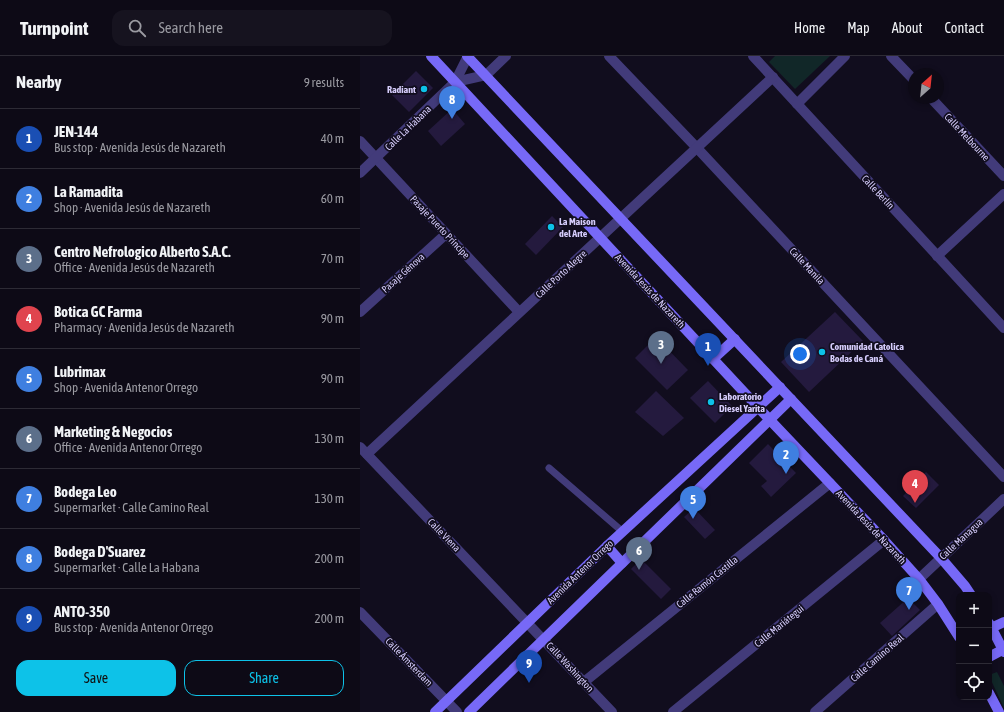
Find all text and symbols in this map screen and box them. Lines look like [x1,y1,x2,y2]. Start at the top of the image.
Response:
search box [112,10,392,46]
text: Turnpoint [20,17,88,39]
icon: search [126,17,148,39]
text: Search here [158,19,223,36]
text: Home [794,20,825,36]
text: Map [847,20,870,36]
text: About [892,20,923,36]
text: Contact [945,20,984,36]
north arrow [908,68,944,104]
text: Nearby [16,72,62,92]
text: 9 results [304,75,344,90]
place label: Radiant [387,84,416,95]
marker: Radiant [419,84,429,94]
pin: 8 [439,86,465,119]
street label: Calle La Habana [383,103,433,153]
street label: Calle Melbourne [942,111,992,163]
text: JEN-144 [54,123,98,140]
text: 1 [26,131,32,146]
text: 40 m [321,131,344,146]
text: Bus stop · Avenida Jesús de Nazareth [54,140,226,155]
street label: Calle Berlín [860,173,897,211]
text: La Ramadita [54,183,123,200]
text: 2 [26,191,32,206]
text: 60 m [321,191,344,206]
street label: Pasaje Puerto Príncipe [408,193,472,261]
text: Shop · Avenida Jesús de Nazareth [54,200,211,215]
place label: La Maison del Arte [559,216,596,239]
marker: La Maison del Arte [546,222,556,232]
text: Centro Nefrologico Alberto S.A.C. [54,243,231,260]
street label: Calle Manila [787,245,827,287]
street label: Calle Porto Alegre [533,247,589,300]
text: 3 [26,251,32,266]
text: 70 m [321,251,344,266]
street label: Pasaje Génova [379,251,427,295]
street label: Avenida Jesús de Nazareth [613,252,687,330]
text: Office · Avenida Jesús de Nazareth [54,260,215,275]
text: Botica GC Farma [54,303,142,320]
text: 4 [26,311,32,326]
text: 90 m [321,311,344,326]
text: Pharmacy · Avenida Jesús de Nazareth [54,320,235,335]
pin: 3 [648,331,674,364]
pin: 1 [695,333,721,366]
place label: Comunidad Catolica Bodas de Caná [830,341,904,364]
your location [790,344,810,364]
marker: Comunidad Catolica Bodas de Caná [817,347,827,357]
text: Lubrimax [54,363,106,380]
text: 5 [26,371,32,386]
text: 90 m [321,371,344,386]
text: Shop · Avenida Antenor Orrego [54,380,198,395]
place label: Laboratorio Diesel Yarita [719,391,765,414]
marker: Laboratorio Diesel Yarita [706,397,716,407]
text: Marketing & Negocios [54,423,172,440]
text: 6 [26,431,32,446]
text: 130 m [315,431,344,446]
text: Office · Avenida Antenor Orrego [54,440,202,455]
pin: 2 [773,441,799,474]
pin: 4 [902,470,928,503]
text: Bodega Leo [54,483,117,500]
pin: 5 [680,486,706,519]
street label: Avenida Jesús de Nazareth [834,488,908,566]
text: 7 [26,491,32,506]
text: 130 m [315,491,344,506]
text: Supermarket · Calle Camino Real [54,500,209,515]
street label: Calle Viena [426,516,463,554]
street label: Calle Managua [937,516,985,562]
street label: Avenida Antenor Orrego [545,537,615,606]
pin: 6 [626,537,652,570]
text: Bodega D'Suarez [54,543,145,560]
text: 8 [26,551,32,566]
text: 200 m [315,551,344,566]
street label: Calle Ramón Castilla [674,554,740,610]
text: Supermarket · Calle La Habana [54,560,200,575]
pin: 7 [896,577,922,610]
map controls [956,592,992,700]
button: + [956,592,992,628]
text: ANTO-350 [54,603,110,620]
street label: Calle Mariátegui [752,603,806,649]
text: 9 [26,611,32,626]
text: 200 m [315,611,344,626]
text: Bus stop · Avenida Antenor Orrego [54,620,213,635]
button: − [956,628,992,664]
street label: Calle Camino Real [848,632,906,684]
street label: Calle Ámsterdam [383,636,435,688]
street label: Calle Washington [544,640,596,694]
pin: 9 [516,650,542,683]
button: Save [16,660,176,696]
button: Share [184,660,344,696]
button: locate [956,664,992,700]

